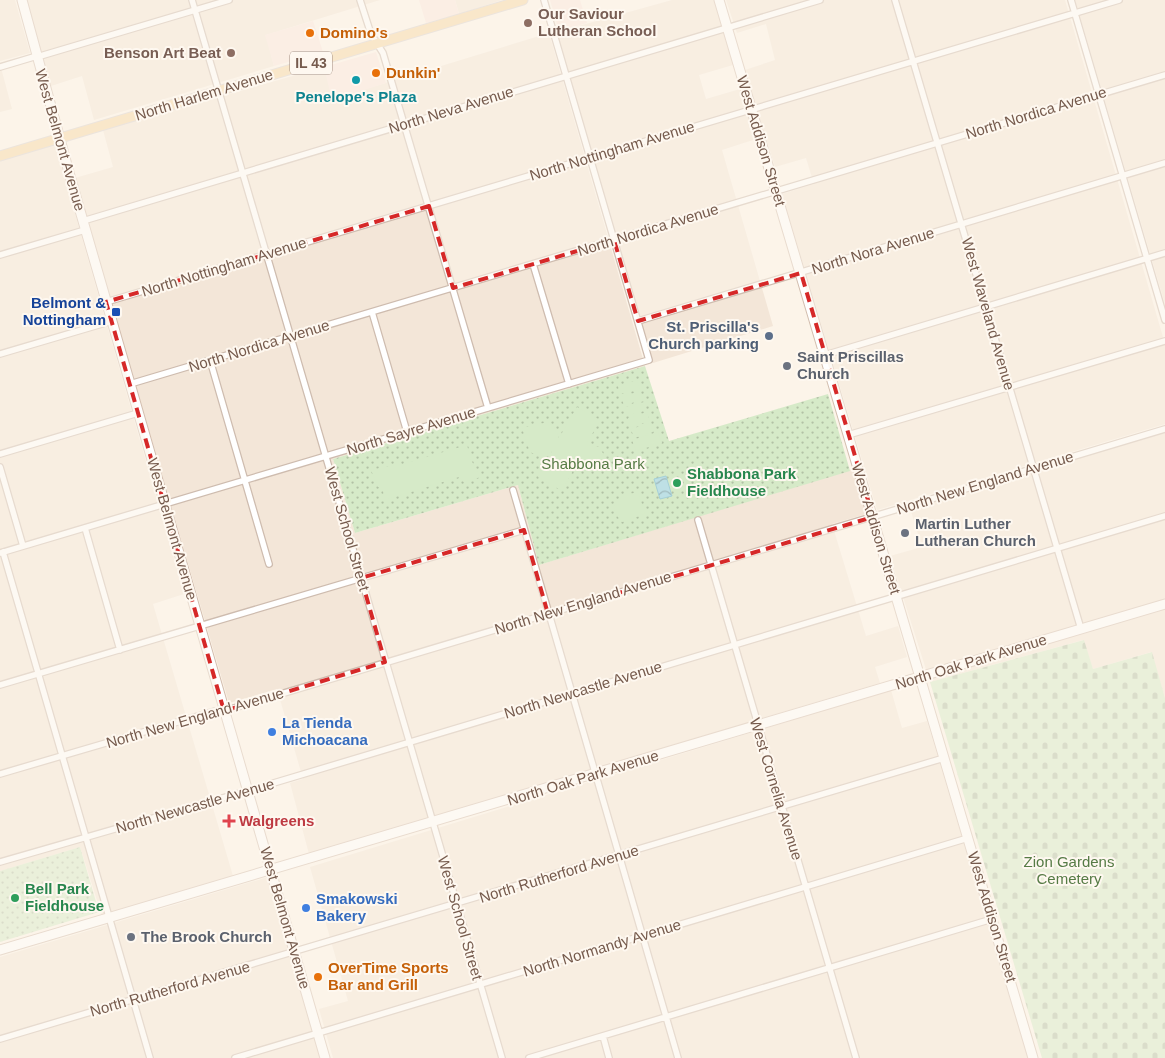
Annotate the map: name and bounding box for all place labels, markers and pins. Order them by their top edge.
place label: Our Saviour Lutheran School [538,5,656,39]
marker: Our Saviour Lutheran School [522,17,534,29]
place label: Domino's [320,24,388,41]
marker: Domino's [304,27,316,39]
place label: Benson Art Beat [104,44,221,61]
marker: Benson Art Beat [225,47,237,59]
place label: Dunkin' [386,64,440,81]
marker: Dunkin' [370,67,382,79]
marker: Penelope's Plaza [350,74,362,86]
place label: Penelope's Plaza [295,88,417,105]
place label: Belmont & Nottingham [23,294,106,328]
marker: Belmont & Nottingham [110,306,122,318]
place label: St. Priscilla's Church parking [648,318,759,352]
marker: St. Priscilla's Church parking [763,330,775,342]
place label: Saint Priscillas Church [797,348,904,382]
marker: Saint Priscillas Church [781,360,793,372]
place label: Shabbona Park Fieldhouse [687,465,797,499]
marker: Shabbona Park Fieldhouse [671,477,683,489]
place label: Martin Luther Lutheran Church [915,515,1036,549]
marker: Martin Luther Lutheran Church [899,527,911,539]
place label: La Tienda Michoacana [282,714,369,748]
marker: La Tienda Michoacana [266,726,278,738]
place label: Walgreens [239,812,314,829]
marker: Walgreens [223,815,235,827]
place label: Bell Park Fieldhouse [25,880,104,914]
place label: Smakowski Bakery [316,890,398,924]
marker: Bell Park Fieldhouse [9,892,21,904]
marker: Smakowski Bakery [300,902,312,914]
place label: The Brook Church [141,928,272,945]
marker: The Brook Church [125,931,137,943]
place label: OverTime Sports Bar and Grill [328,959,449,993]
marker: OverTime Sports Bar and Grill [312,971,324,983]

